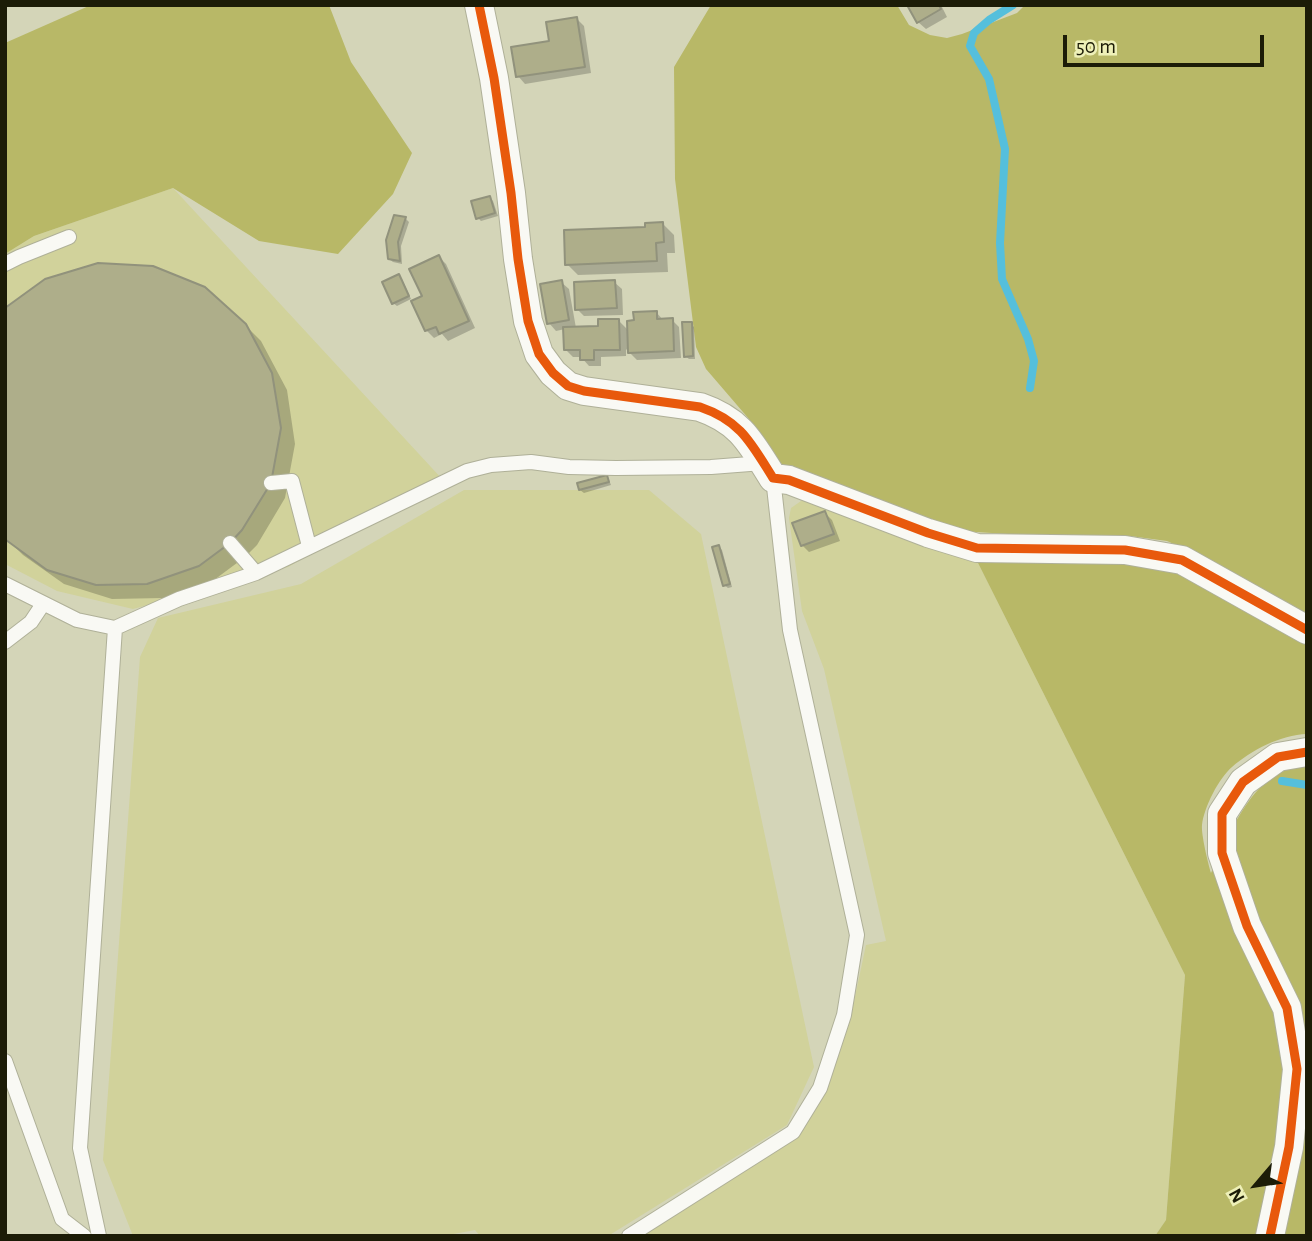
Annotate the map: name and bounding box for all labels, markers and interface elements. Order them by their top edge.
scale bar [1067,21,1268,65]
text: 50 m [1076,36,1116,57]
north arrow [1221,1150,1291,1220]
text: N [1226,1185,1249,1206]

